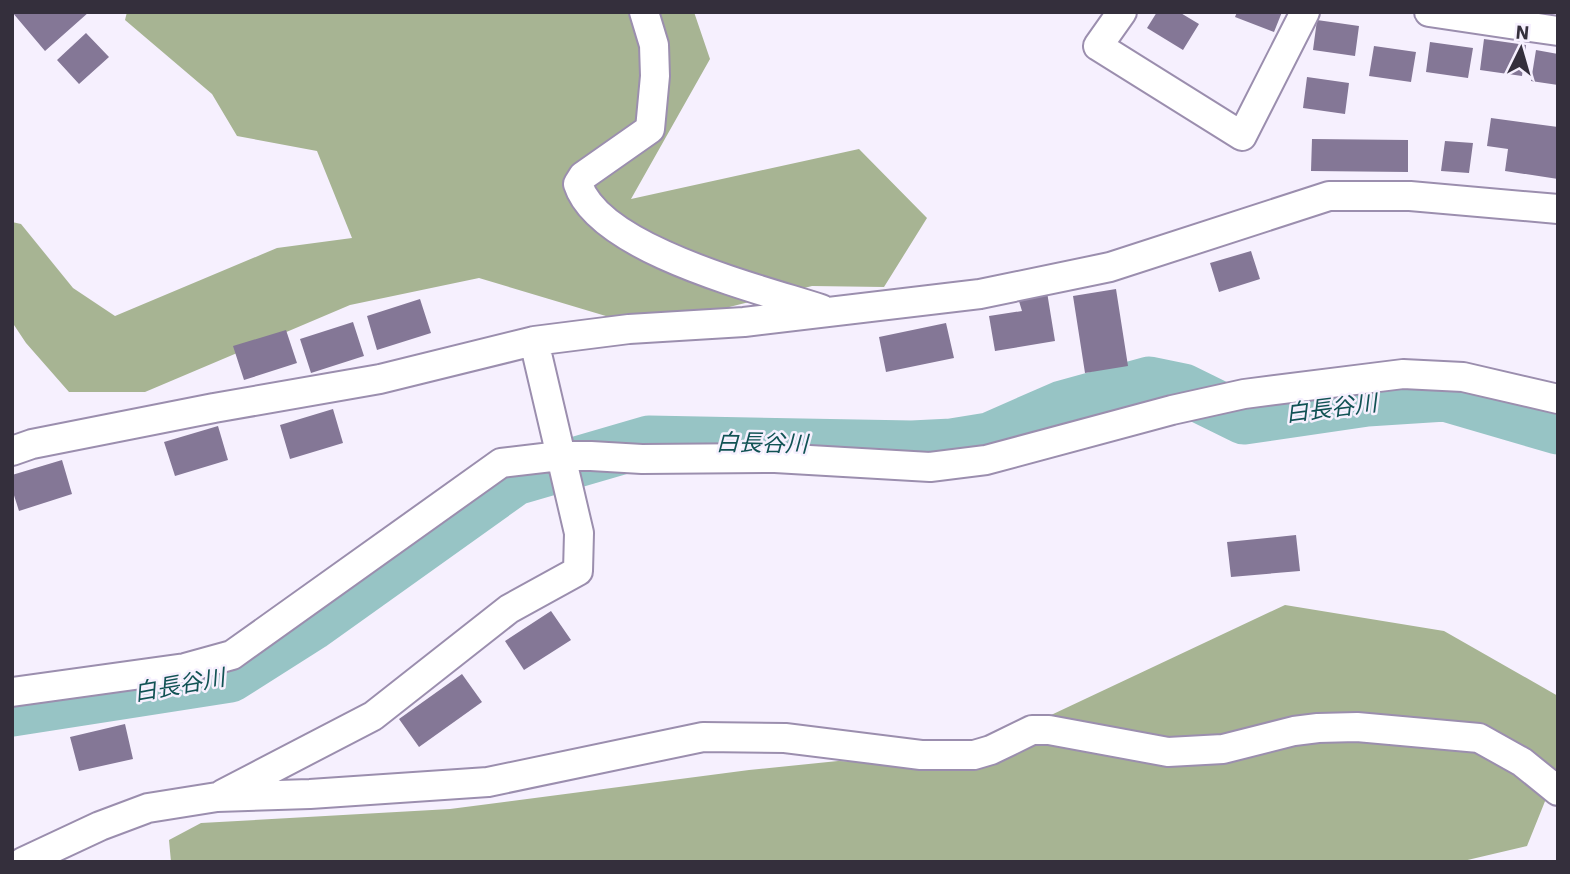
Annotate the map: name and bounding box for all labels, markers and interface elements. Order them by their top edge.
north arrow [1486,14,1556,84]
text: N [1515,20,1530,45]
water label: 白長谷川 [1284,386,1381,427]
water label: 白長谷川 [716,426,811,458]
water label: 白長谷川 [131,661,230,707]

